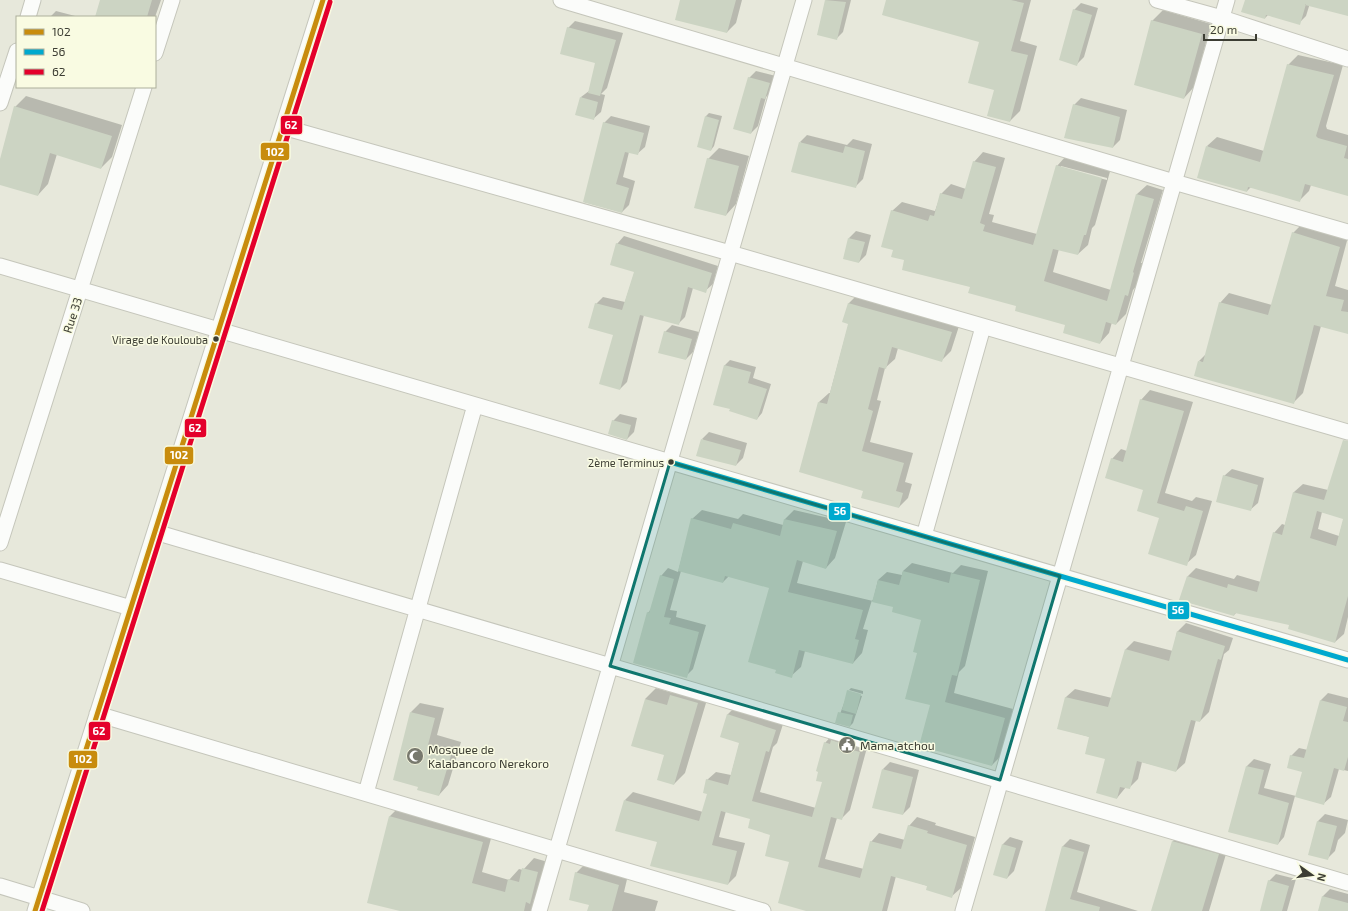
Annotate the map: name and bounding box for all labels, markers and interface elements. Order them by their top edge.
legend [16,16,156,88]
scale bar [1204,16,1256,42]
text: 20 m [1210,22,1237,36]
text: 102 [52,24,71,38]
text: 56 [52,44,65,58]
text: 62 [52,64,66,78]
line badge: 62 [280,115,303,135]
text: 62 [285,118,297,131]
line badge: 102 [260,142,290,161]
text: 102 [266,145,284,158]
street label: Rue 33 [60,295,84,335]
place label: Virage de Koulouba [112,333,208,346]
marker: Virage de Koulouba [211,334,221,344]
line badge: 62 [184,418,207,438]
text: 62 [189,421,201,434]
line badge: 102 [164,446,194,465]
text: 102 [170,448,188,461]
place label: 2ème Terminus [588,456,664,469]
marker: 2ème Terminus [666,457,676,467]
line badge: 56 [828,502,851,521]
text: 56 [834,504,847,517]
line badge: 56 [1167,601,1190,620]
text: 56 [1172,603,1185,616]
line badge: 62 [88,721,111,741]
text: 62 [93,724,105,737]
public building icon: Mama atchou [837,735,857,755]
place label: Mama atchou [860,738,935,752]
place label: Mosquee de Kalabancoro Nerekoro [428,742,549,770]
mosque icon: Mosquee de Kalabancoro Nerekoro [405,746,425,766]
line badge: 102 [68,750,98,769]
text: 102 [74,752,92,765]
north arrow [1292,855,1332,895]
text: N [1315,872,1329,883]

